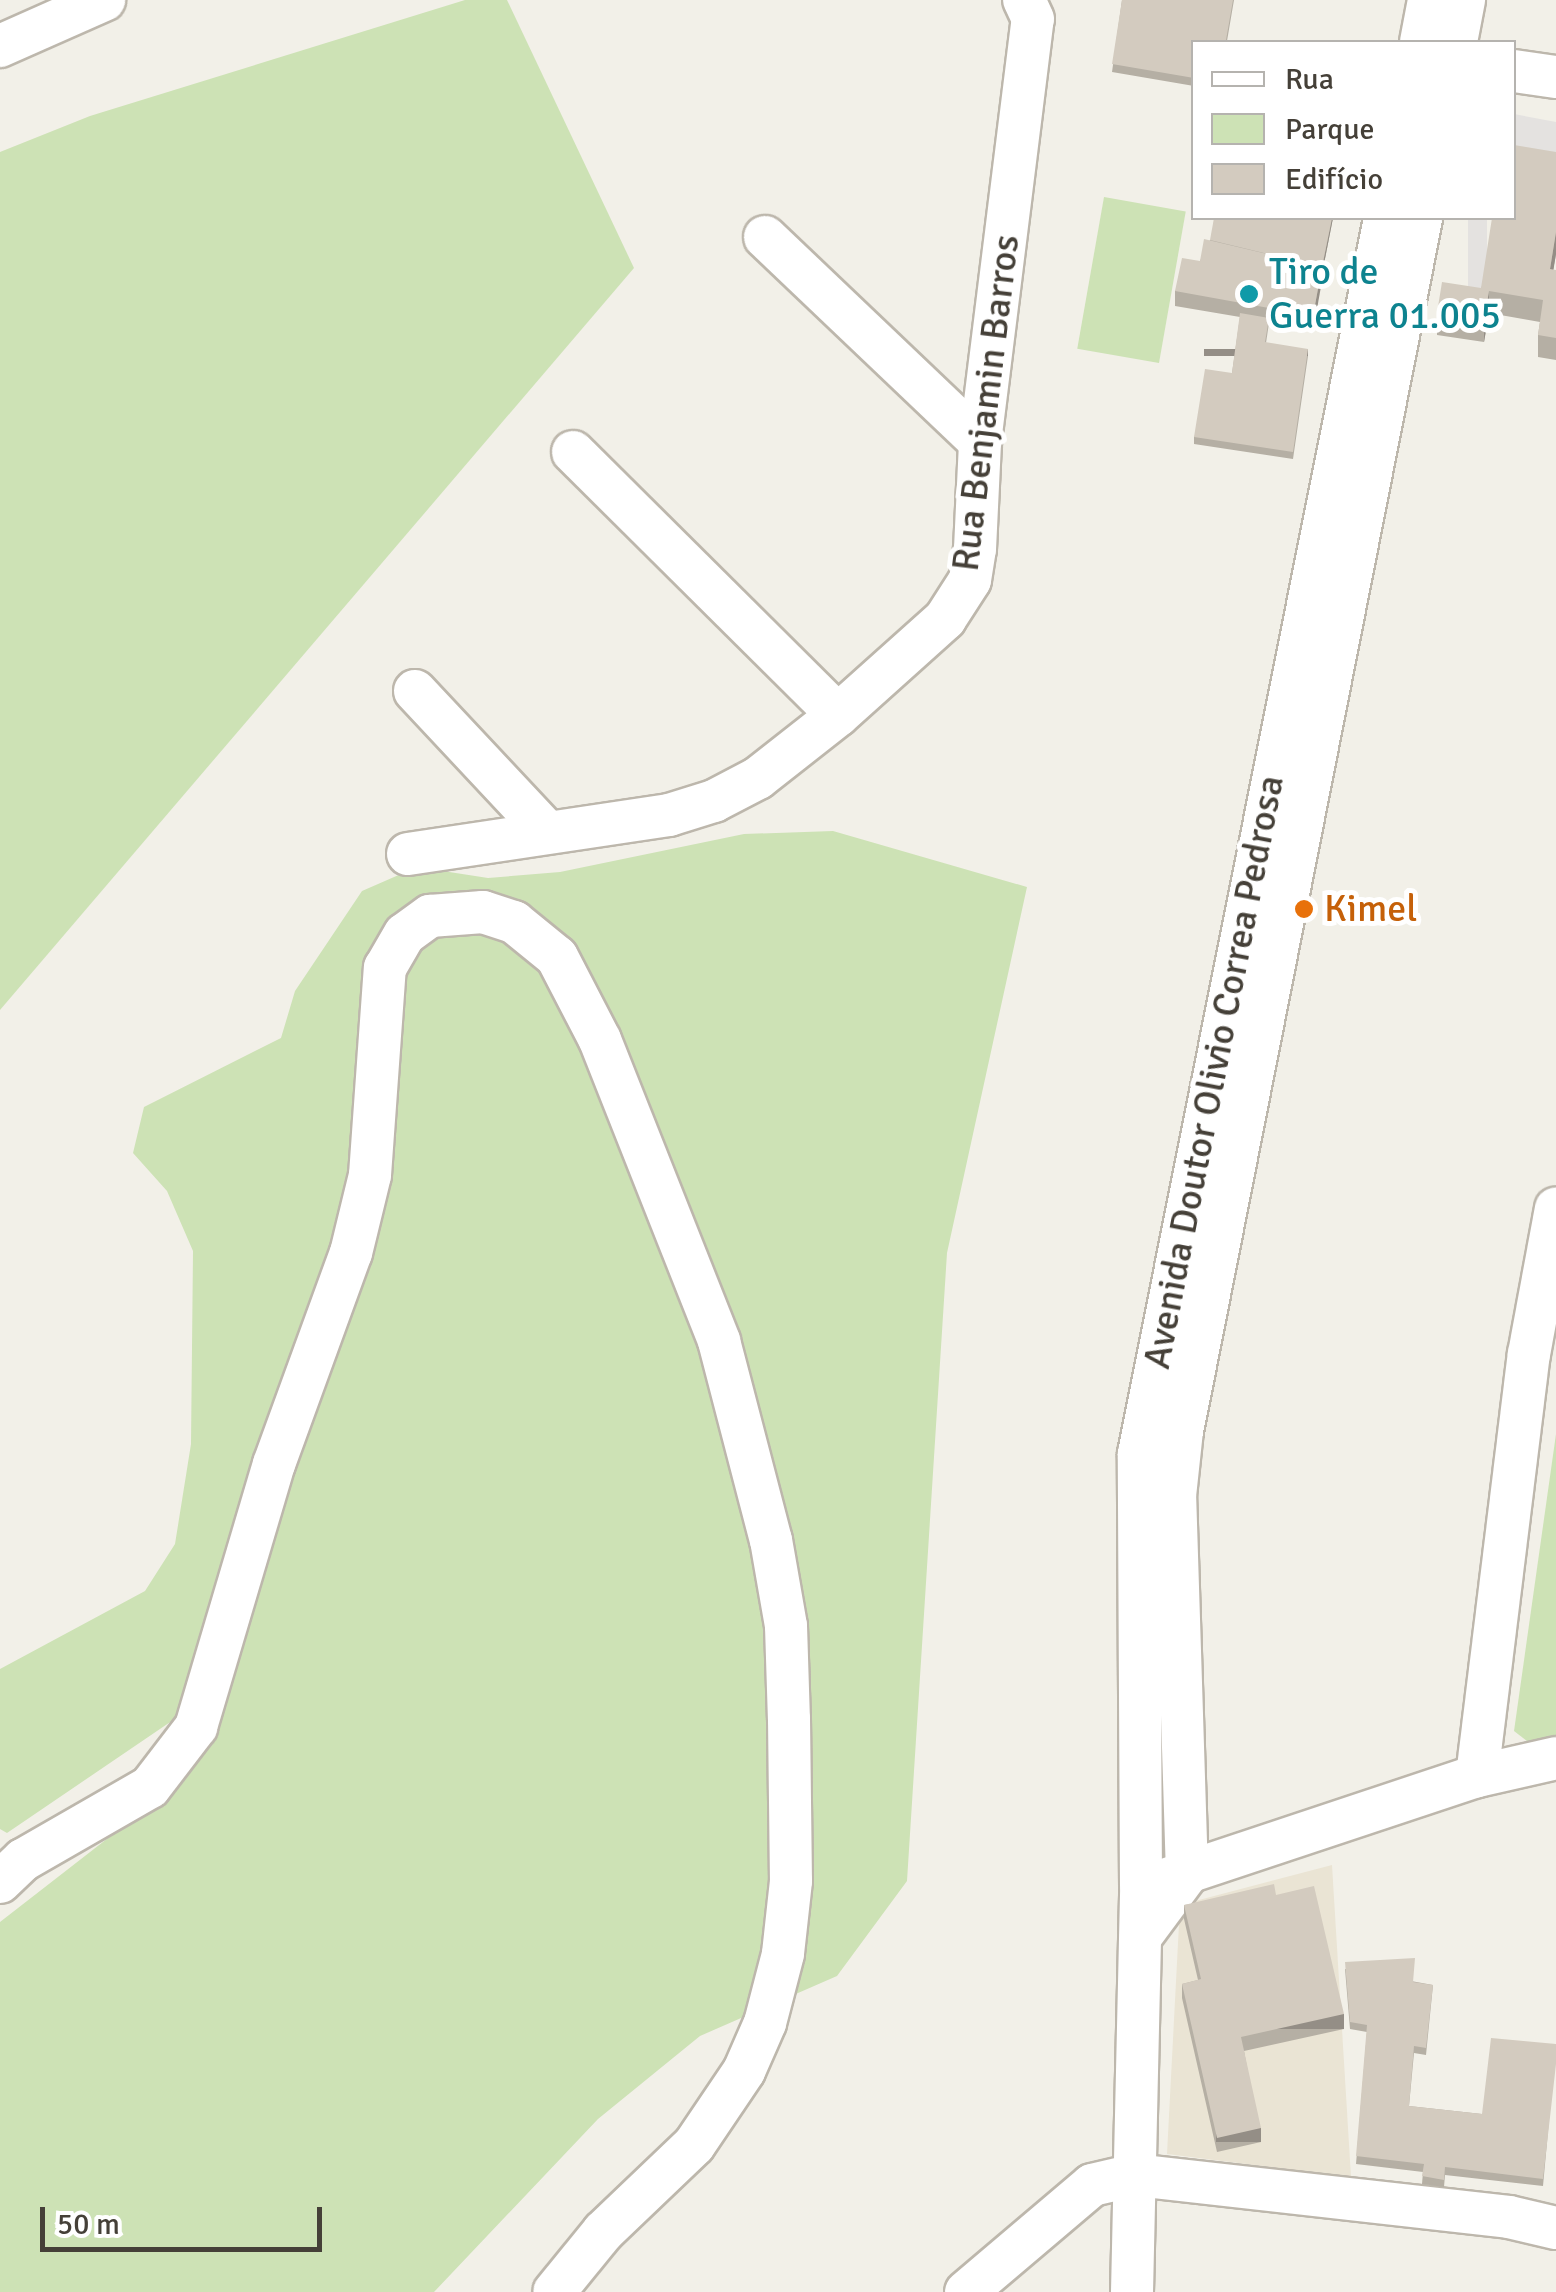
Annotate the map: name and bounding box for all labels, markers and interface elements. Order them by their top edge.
legend [1191,40,1516,220]
text: Rua [1285,61,1334,98]
text: Parque [1285,111,1375,148]
text: Edifício [1285,161,1383,198]
street label: Rua Benjamin Barros [943,232,1029,574]
place label: Tiro de Guerra 01.005 [1269,249,1501,338]
marker: Tiro de Guerra 01.005 [1238,283,1260,305]
street label: Avenida Doutor Olivio Correa Pedrosa [1134,771,1294,1373]
place label: Kimel [1324,886,1417,932]
marker: Kimel [1293,898,1315,920]
scale bar [45,2187,328,2249]
text: 50 m [57,2206,120,2243]

